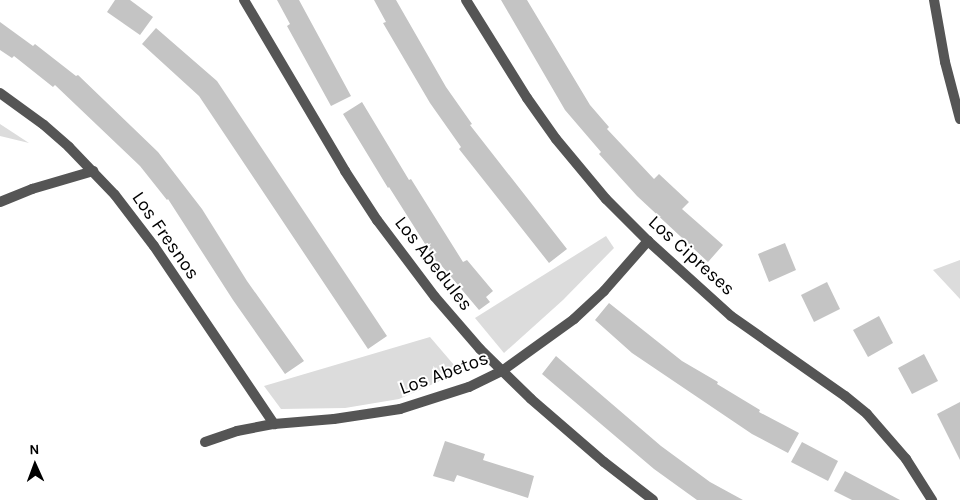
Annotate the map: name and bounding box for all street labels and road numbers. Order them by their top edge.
street label: Los Fresnos [126,188,204,284]
street label: Los Cipreses [643,211,739,301]
street label: Los Abedules [389,212,477,316]
street label: Los Abetos [396,347,492,401]

